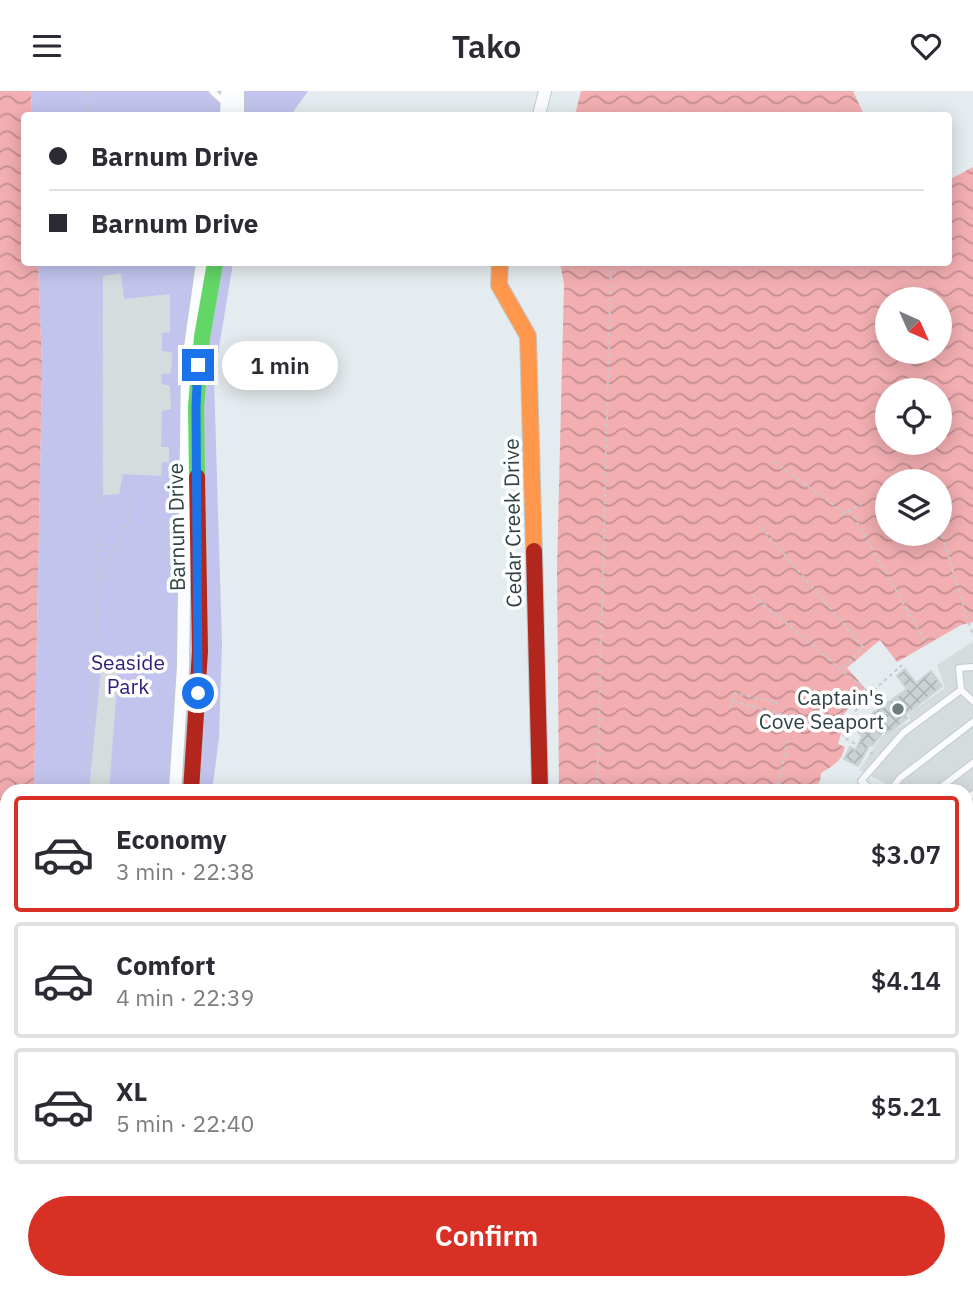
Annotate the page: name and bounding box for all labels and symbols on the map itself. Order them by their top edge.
north arrow [875,287,952,364]
callout: 1 min [222,341,338,389]
route end [182,349,214,381]
street label: Cedar Creek Drive [497,438,527,608]
street label: Barnum Drive [161,462,191,592]
park label: Seaside Park [91,648,165,700]
route start [182,677,214,709]
place label: Captain's Cove Seaport [759,683,884,735]
marker: Captain's Cove Seaport [890,701,906,717]

